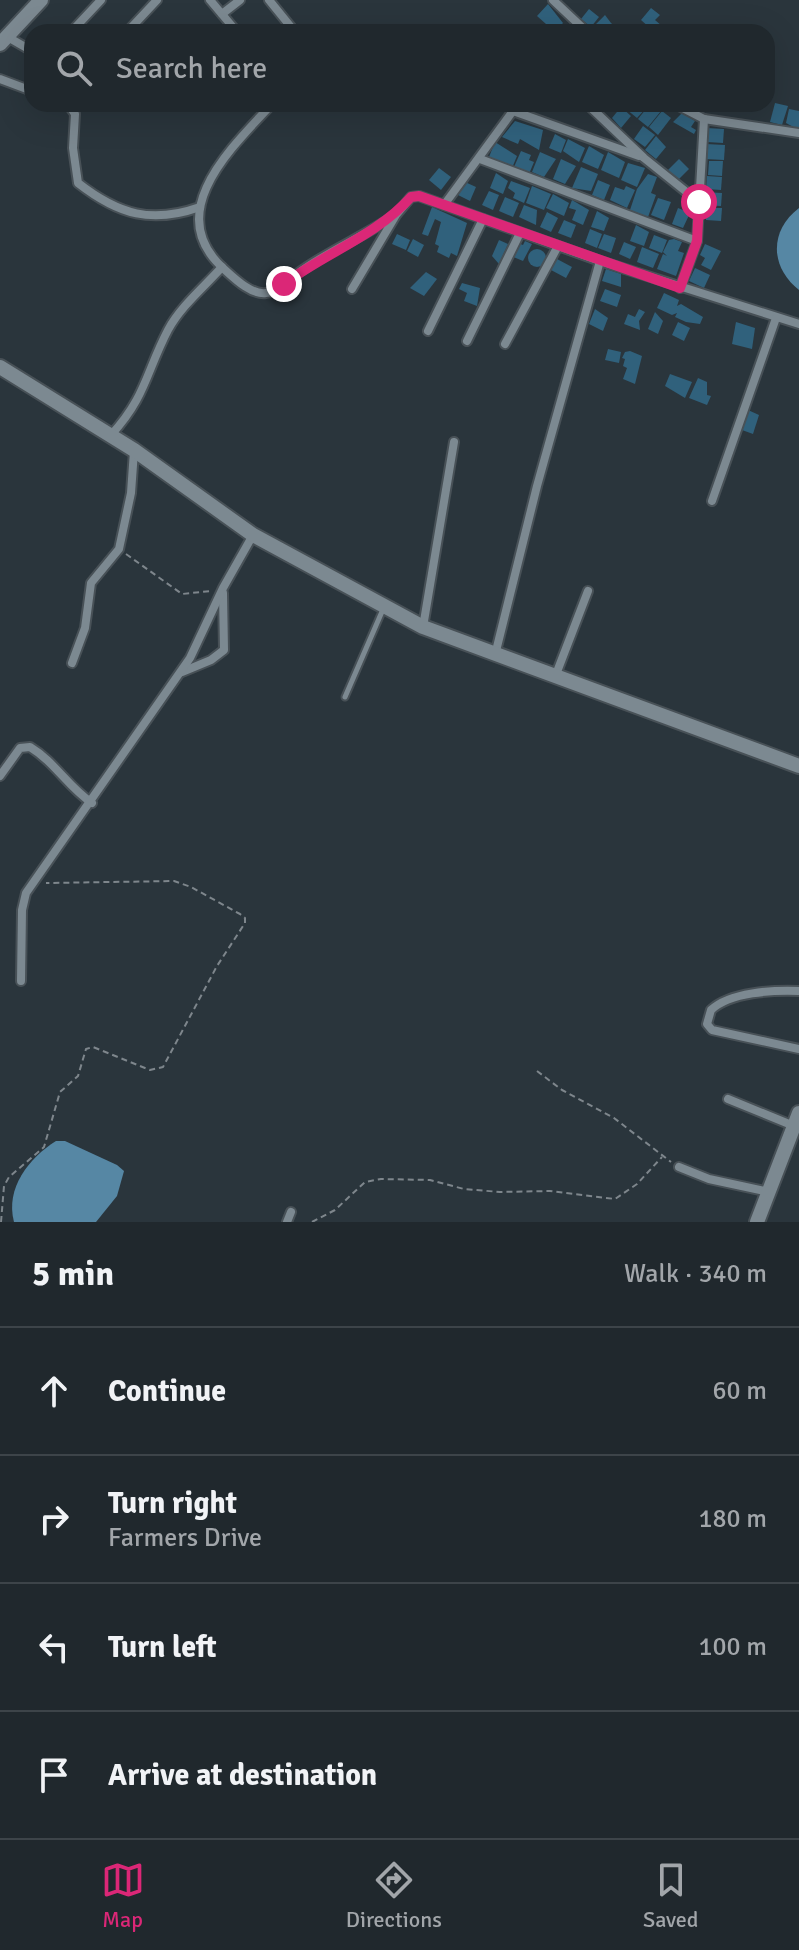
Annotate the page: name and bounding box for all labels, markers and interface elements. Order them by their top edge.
search box [24,24,775,112]
icon: search [52,46,96,90]
text: Search here [116,50,267,87]
route start [681,184,717,220]
route end [266,266,302,302]
text: 5 min [32,1253,114,1295]
text: Walk · 340 m [624,1258,767,1290]
icon: ahead [32,1369,76,1413]
text: Continue [108,1373,226,1410]
text: 60 m [712,1375,767,1407]
text: Turn right [108,1485,237,1522]
icon: right [32,1497,76,1541]
text: 180 m [698,1503,767,1535]
text: Farmers Drive [108,1522,262,1554]
icon: left [32,1625,76,1669]
text: Turn left [108,1629,217,1666]
text: 100 m [698,1631,767,1663]
icon: arrive [32,1753,76,1797]
text: Arrive at destination [108,1757,377,1794]
tab: Map [101,1858,145,1933]
tab: Directions [346,1858,442,1933]
tab: Saved [643,1858,698,1933]

